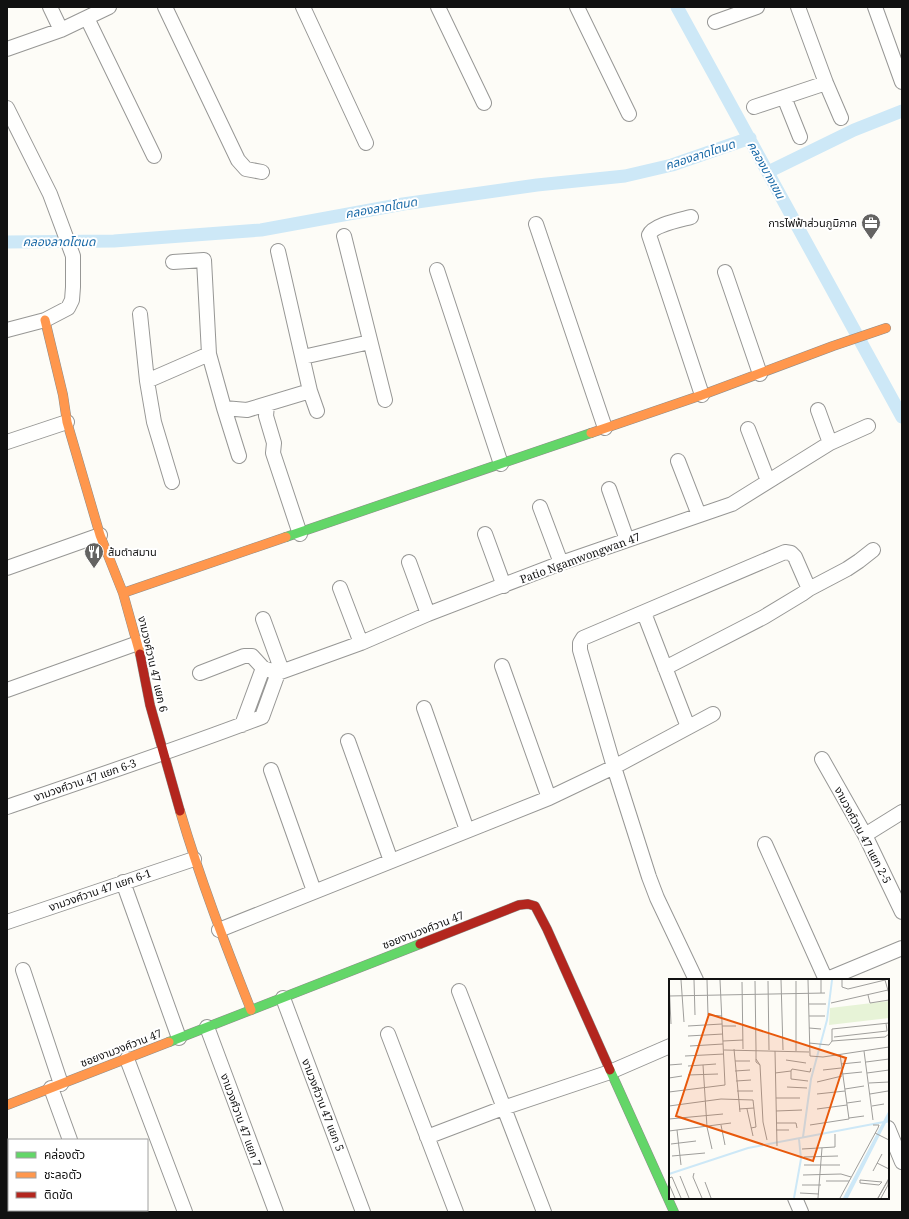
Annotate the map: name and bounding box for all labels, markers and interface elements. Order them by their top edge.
water label: คลองลาดโตนด [663,135,738,174]
water label: คลองบางเขน [744,138,790,202]
water label: คลองลาดโตนด [344,193,419,222]
office icon: การไฟฟ้าส่วนภูมิภาค [860,212,882,240]
place label: การไฟฟ้าส่วนภูมิภาค [768,215,857,230]
water label: คลองลาดโตนด [23,233,96,250]
street label: Patio Ngamwongwan 47 [518,529,642,586]
restaurant icon: ส้มตำสมาน [83,541,105,569]
place label: ส้มตำสมาน [108,544,157,559]
street label: งามวงศ์วาน 47 แยก 6 [135,614,172,713]
street label: งามวงศ์วาน 47 แยก 6-3 [32,755,138,804]
street label: งามวงศ์วาน 47 แยก 2-5 [832,784,895,886]
street label: งามวงศ์วาน 47 แยก 6-1 [47,865,153,914]
street label: ซอยงามวงศ์วาน 47 [380,907,466,952]
inset map [669,979,889,1199]
street label: ซอยงามวงศ์วาน 47 [78,1025,164,1070]
street label: งามวงศ์วาน 47 แยก 5 [299,1056,348,1153]
street label: งามวงศ์วาน 47 แยก 7 [218,1071,265,1168]
legend [8,1139,148,1211]
text: คล่องตัว [44,1146,85,1163]
text: ชะลอตัว [44,1166,82,1183]
text: ติดขัด [44,1186,73,1203]

